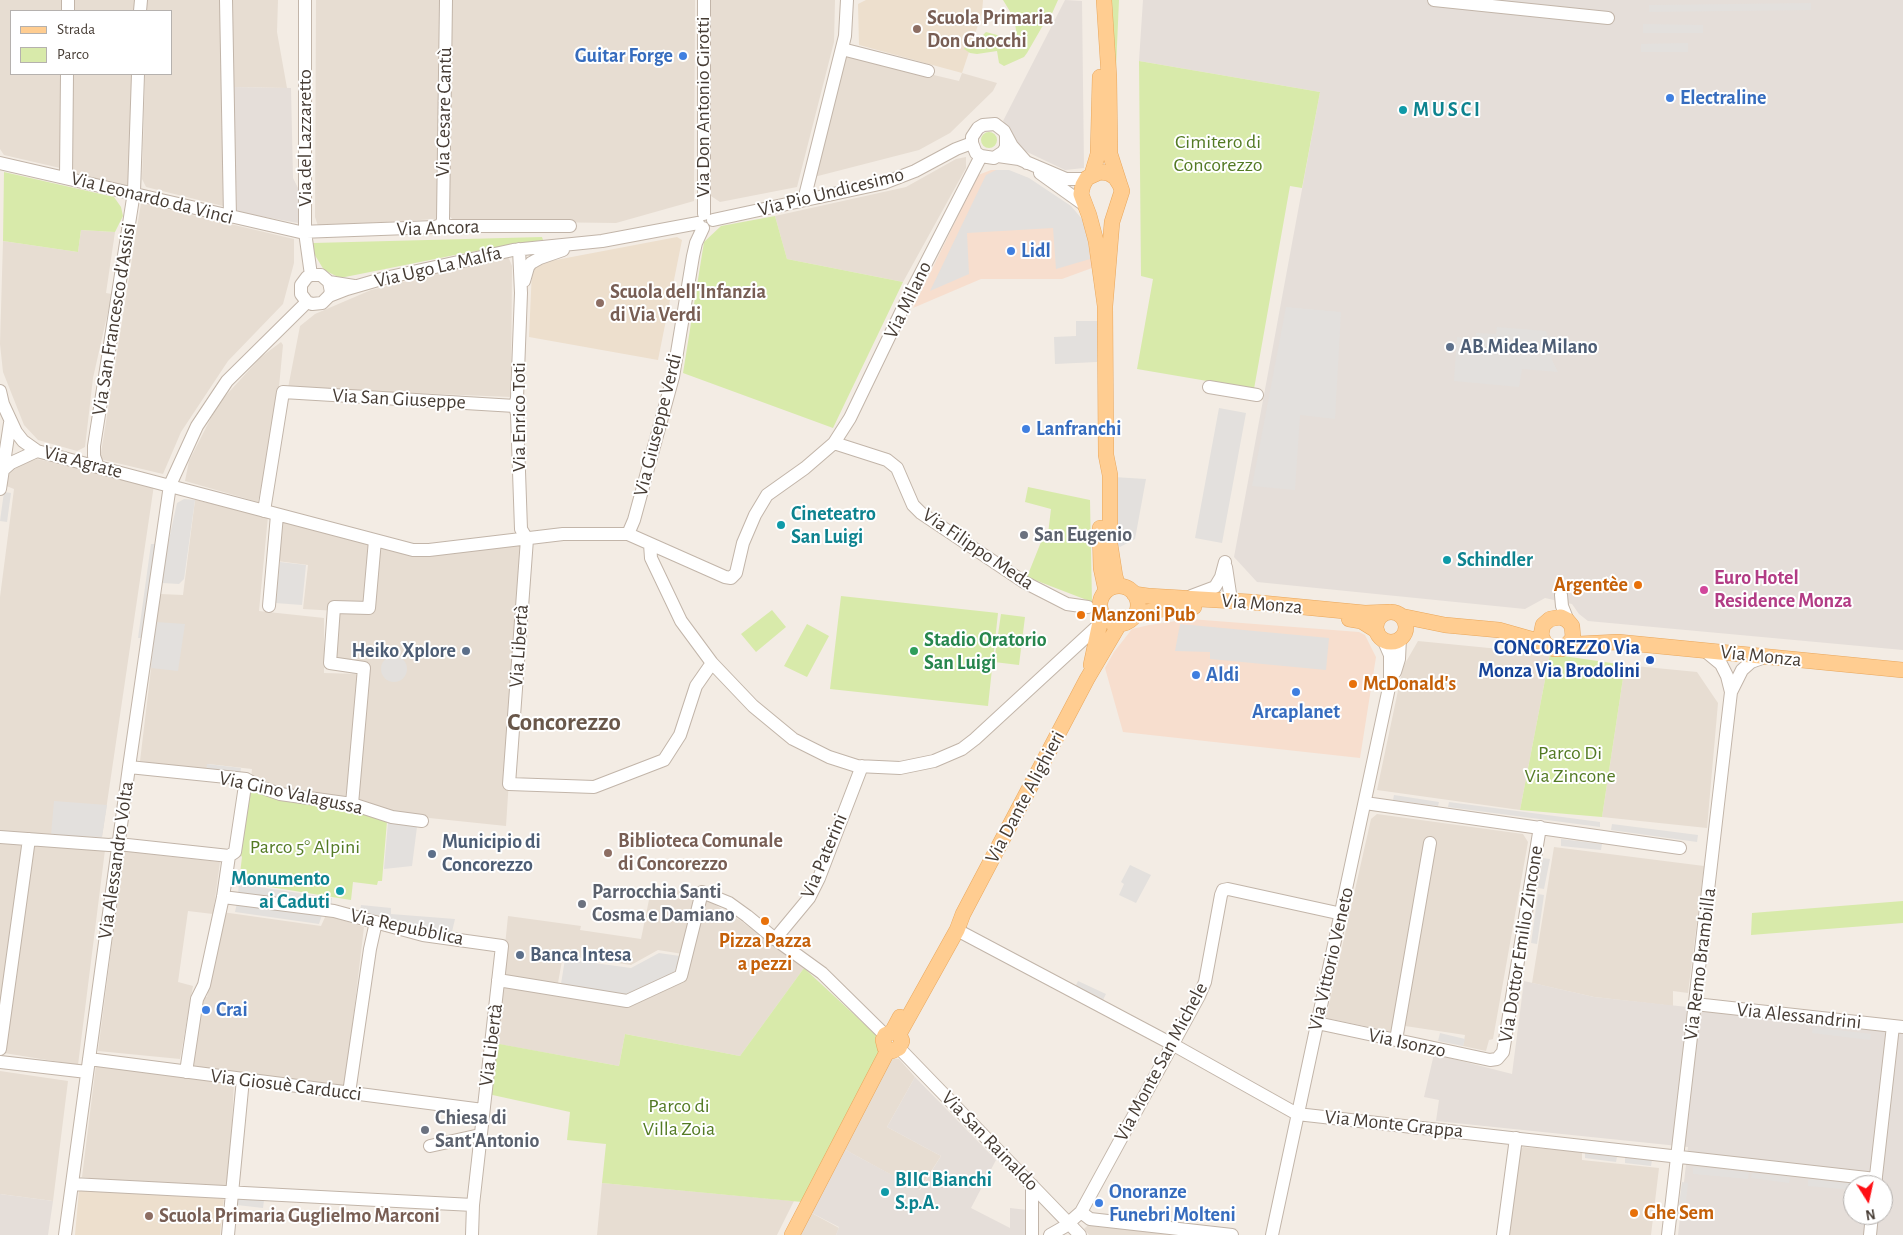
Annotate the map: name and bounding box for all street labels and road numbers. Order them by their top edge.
street label: Via Don Antonio Girotti [691,16,715,198]
street label: Via Cesare Cantù [431,47,457,177]
street label: Via del Lazzaretto [293,69,317,207]
street label: Via Pio Undicesimo [755,162,907,222]
street label: Via Leonardo da Vinci [68,166,236,230]
street label: Via Ancora [396,215,480,241]
street label: Via San Francesco d'Assisi [87,221,141,417]
street label: Via Ugo La Malfa [372,241,504,293]
street label: Via Milano [879,257,937,343]
street label: Via Giuseppe Verdi [629,351,687,499]
street label: Via Enrico Toti [507,362,531,472]
street label: Via San Giuseppe [332,384,466,414]
street label: Via Agrate [41,440,125,484]
street label: Via Filippo Meda [918,503,1038,595]
street label: Via Monza [1220,588,1304,620]
street label: Via Libertà [504,604,534,688]
street label: Via Monza [1719,640,1803,672]
street label: Via Dante Alighieri [980,727,1070,867]
street label: Via Gino Valagussa [217,766,365,820]
street label: Via Alessandro Volta [93,779,139,941]
street label: Via Paterini [795,810,853,902]
street label: Via Dottor Emilio Zincone [1494,844,1548,1044]
street label: Via Vittorio Veneto [1303,885,1359,1033]
street label: Via Remo Brambilla [1679,886,1721,1042]
street label: Via Repubblica [348,903,466,951]
street label: Via Monte San Michele [1109,978,1213,1146]
street label: Via Alessandrini [1735,998,1863,1034]
street label: Via Libertà [474,1002,508,1088]
street label: Via Isonzo [1366,1023,1448,1063]
street label: Via Giosuè Carducci [209,1064,363,1106]
street label: Via San Rainaldo [936,1086,1044,1196]
street label: Via Monte Grappa [1323,1105,1465,1143]

